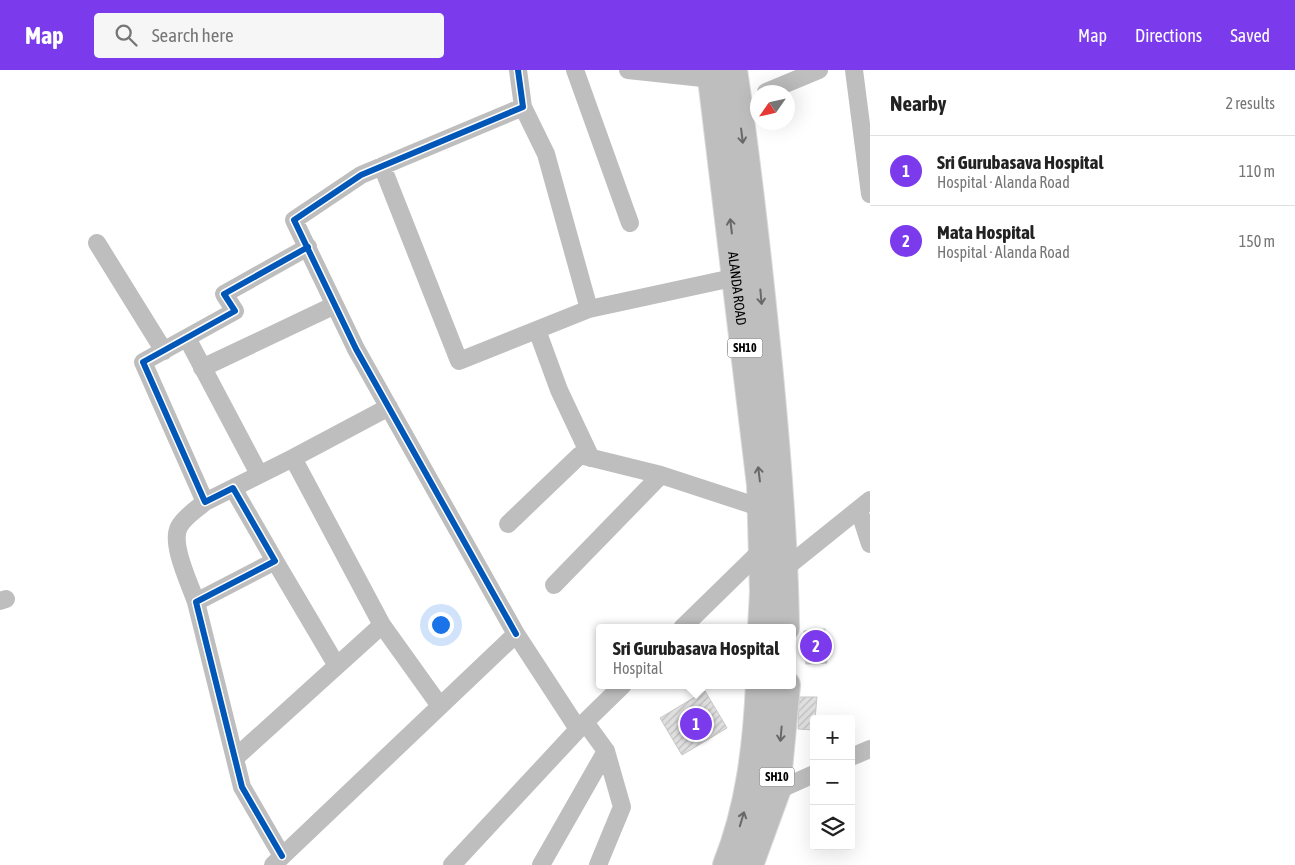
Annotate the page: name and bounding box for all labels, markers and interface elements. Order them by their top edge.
search box [94,13,444,58]
icon: search [112,21,140,49]
text: Map [25,22,64,49]
text: Search here [152,24,234,46]
text: Map [1078,25,1107,46]
text: Directions [1135,25,1202,46]
text: Saved [1230,25,1270,46]
north arrow [750,85,795,130]
text: Nearby [890,91,946,115]
text: 2 results [1225,94,1275,112]
one-way arrow [737,127,747,143]
text: Sri Gurubasava Hospital [937,151,1103,173]
text: 1 [902,162,910,180]
text: 110 m [1239,162,1275,180]
text: Hospital · Alanda Road [937,173,1070,191]
one-way arrow [726,218,736,234]
text: Mata Hospital [937,221,1035,243]
text: 2 [902,232,910,250]
text: 150 m [1239,232,1275,250]
text: Hospital · Alanda Road [937,243,1070,261]
street label: ALANDA ROAD [725,251,750,326]
one-way arrow [756,289,766,305]
road number: SH10 [728,338,762,358]
one-way arrow [754,467,764,483]
your location [428,612,454,638]
popup [596,624,796,689]
pin: 2 [800,627,832,665]
text: Sri Gurubasava Hospital [613,637,779,659]
text: Hospital [613,659,663,677]
pin: 1 [680,705,712,743]
map controls [810,715,855,850]
button: + [810,715,855,760]
one-way arrow [777,726,786,742]
button: − [810,760,855,805]
road number: SH10 [760,768,794,786]
button: layers [810,805,855,850]
one-way arrow [738,811,748,827]

